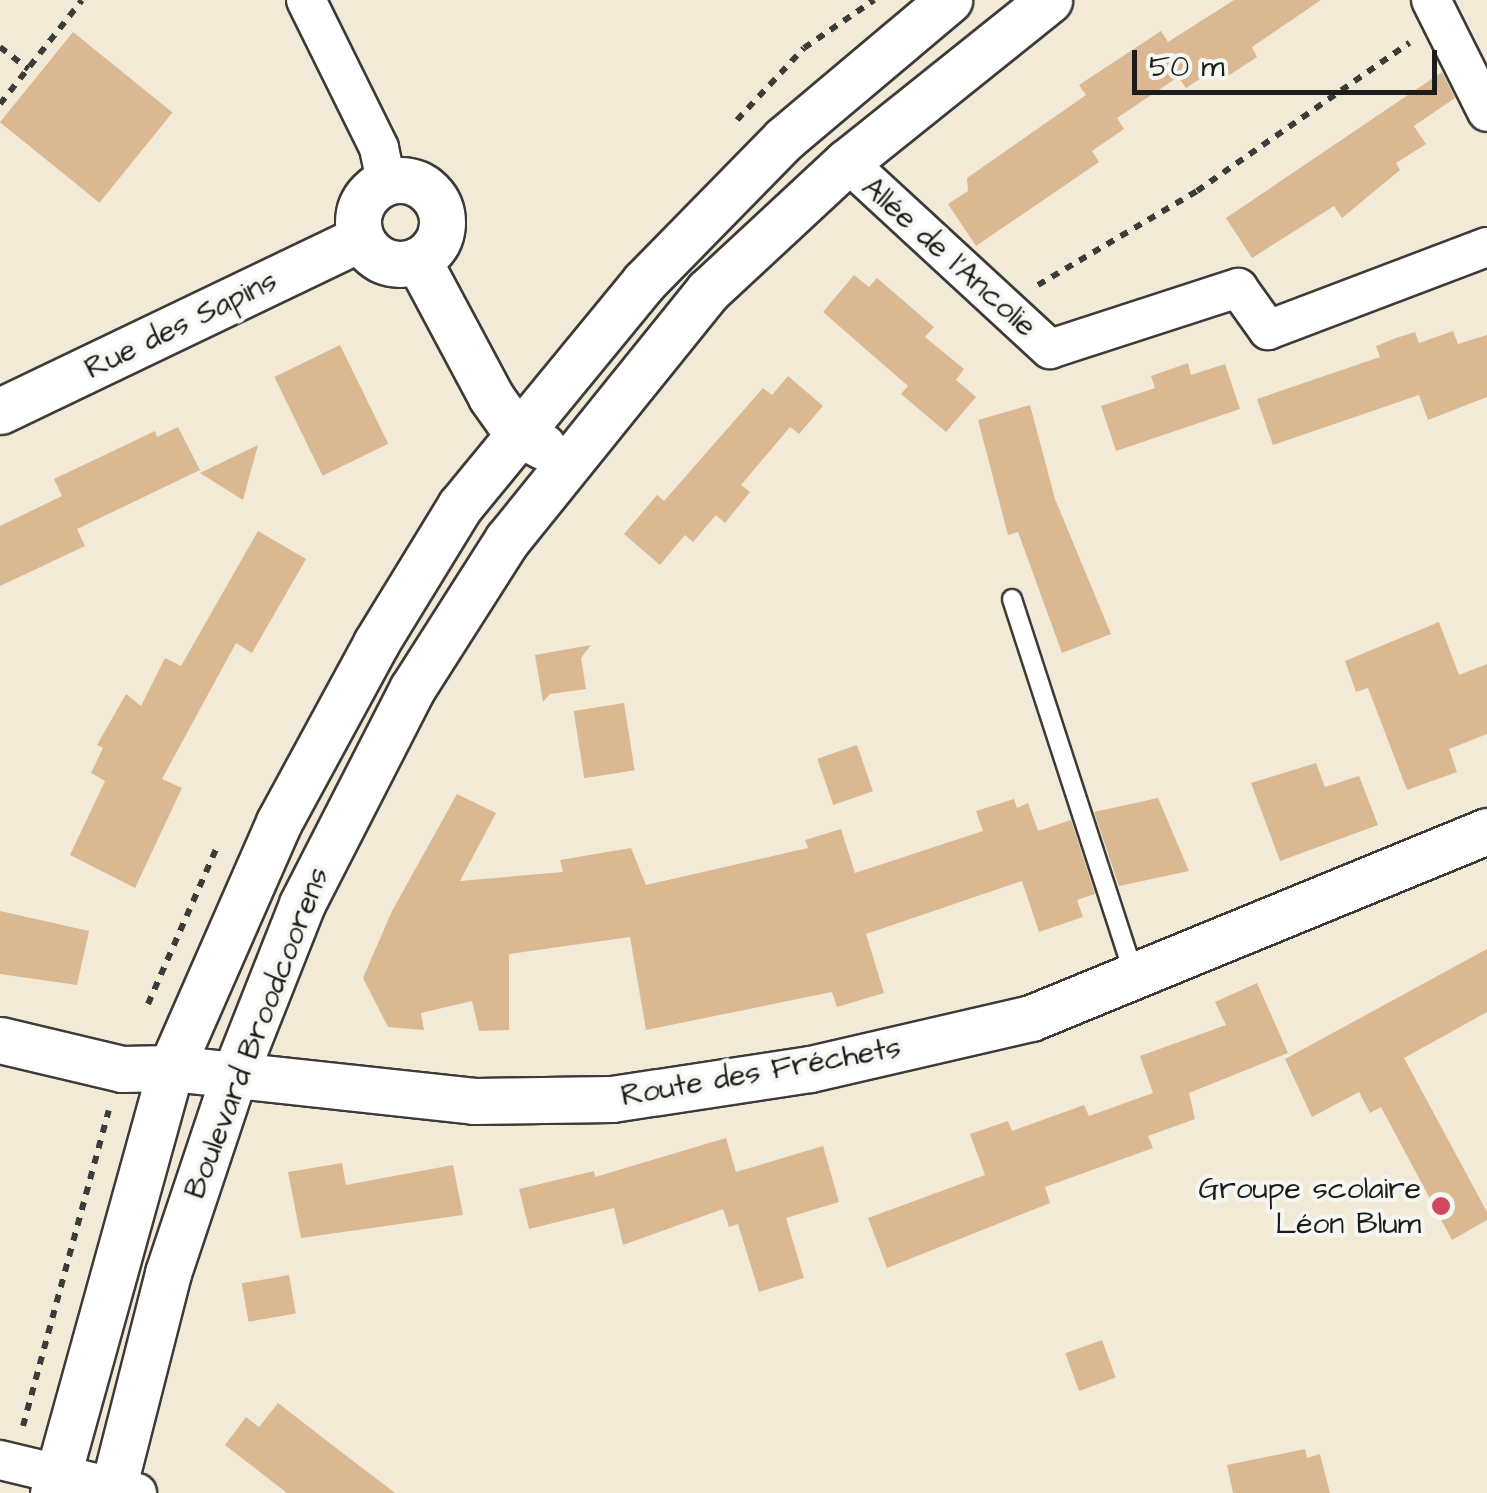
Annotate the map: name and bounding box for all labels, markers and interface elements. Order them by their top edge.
scale bar [1137,30,1442,92]
text: 50 m [1149,46,1225,88]
street label: Allée de l'Ancolie [855,169,1043,345]
street label: Rue des Sapins [79,263,283,387]
street label: Boulevard Broodcoorens [177,862,337,1204]
street label: Route des Fréchets [618,1030,904,1114]
place label: Groupe scolaire Léon Blum [1198,1171,1421,1242]
marker: Groupe scolaire Léon Blum [1430,1195,1452,1217]

